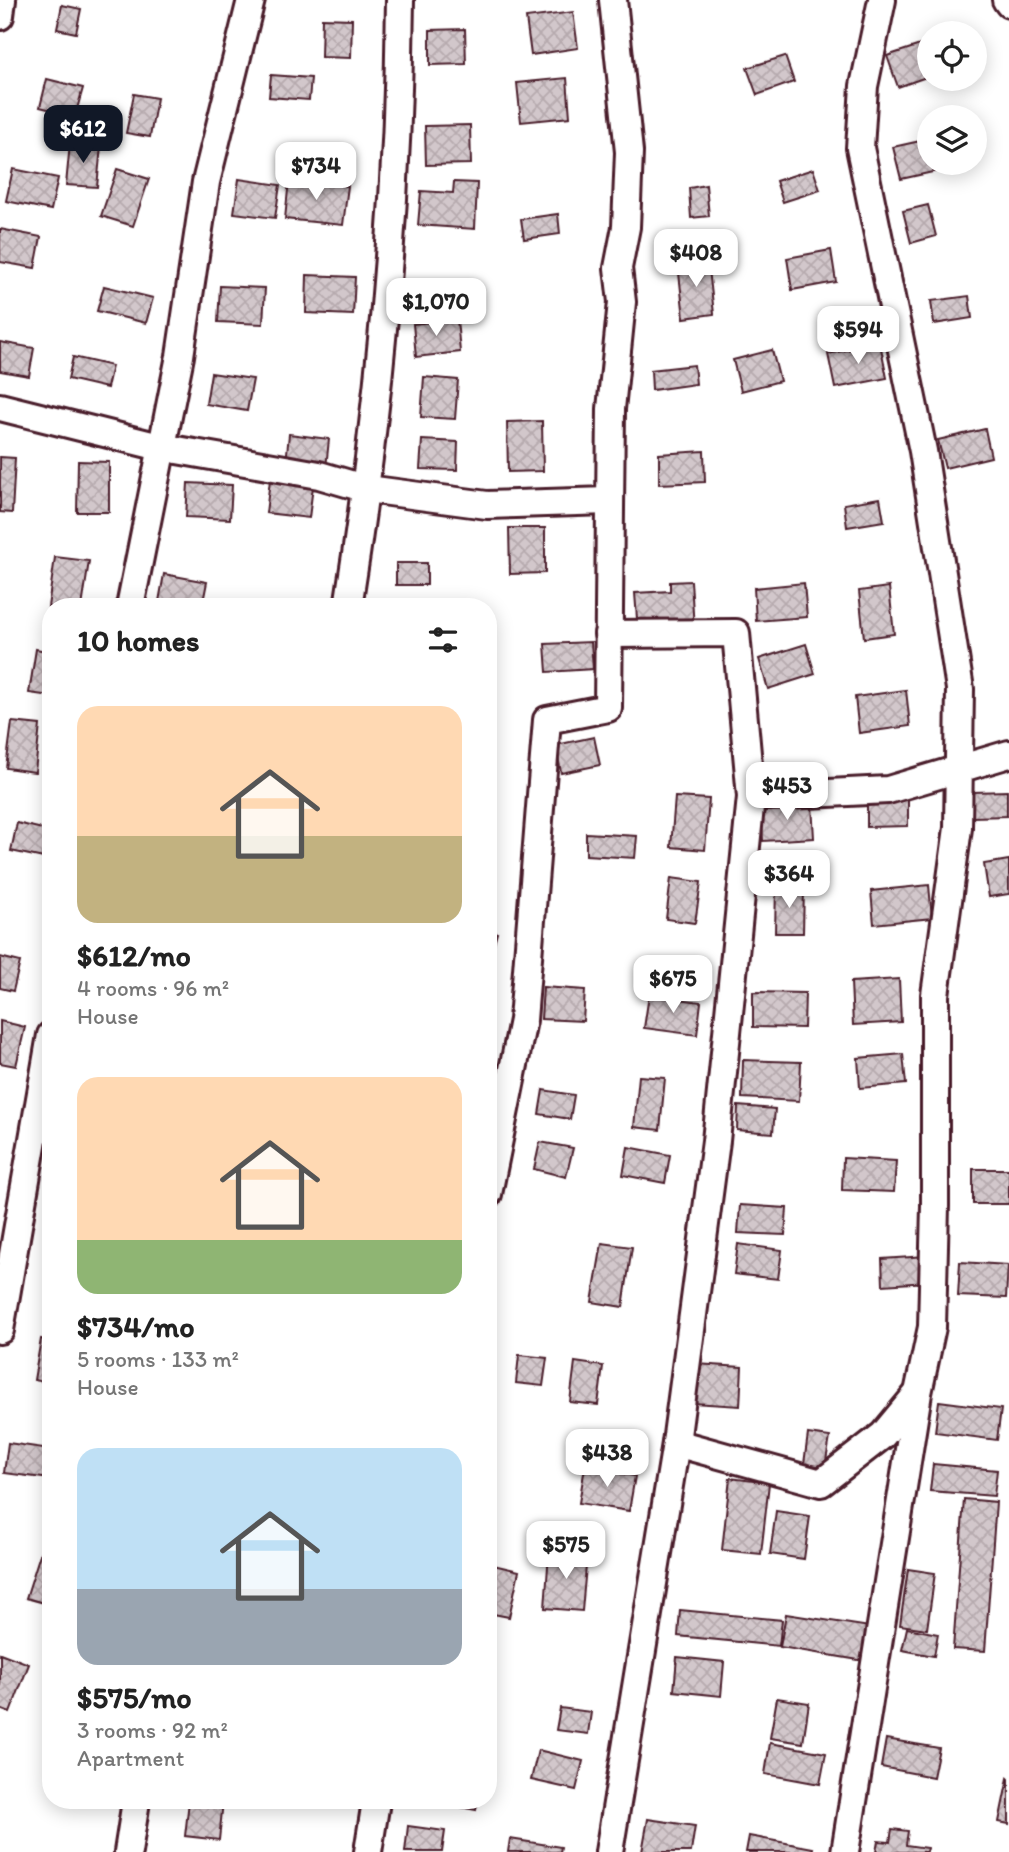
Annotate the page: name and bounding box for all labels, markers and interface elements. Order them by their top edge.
map controls [917,21,987,175]
button: locate [917,21,987,91]
button: layers [917,105,987,175]
pin: $612 [42,106,124,165]
text: $612 [60,114,106,142]
pin: $734 [275,142,357,202]
text: $734 [291,151,341,179]
pin: $408 [655,230,737,289]
text: $408 [670,238,722,266]
pin: $1,070 [379,278,493,338]
text: $1,070 [402,287,470,315]
pin: $594 [817,306,899,366]
text: $594 [833,315,883,343]
icon: filters [424,621,462,659]
text: 10 homes [77,622,200,659]
icon: home [207,751,333,877]
pin: $453 [746,762,828,822]
text: $453 [762,771,812,799]
pin: $364 [748,850,830,910]
text: $364 [764,859,814,887]
text: $612/mo [77,937,191,974]
pin: $675 [632,956,714,1015]
text: $675 [649,964,697,992]
text: 4 rooms · 96 m² [77,974,229,1002]
text: House [77,1002,139,1030]
icon: home [207,1122,333,1248]
text: $734/mo [77,1308,195,1345]
text: 5 rooms · 133 m² [77,1345,239,1373]
text: House [77,1373,139,1401]
pin: $438 [566,1430,648,1489]
text: $438 [582,1438,632,1466]
icon: home [207,1493,333,1619]
pin: $575 [525,1522,607,1581]
text: $575 [542,1530,590,1558]
text: $575/mo [77,1679,192,1716]
text: 3 rooms · 92 m² [77,1716,228,1744]
text: Apartment [77,1744,184,1772]

